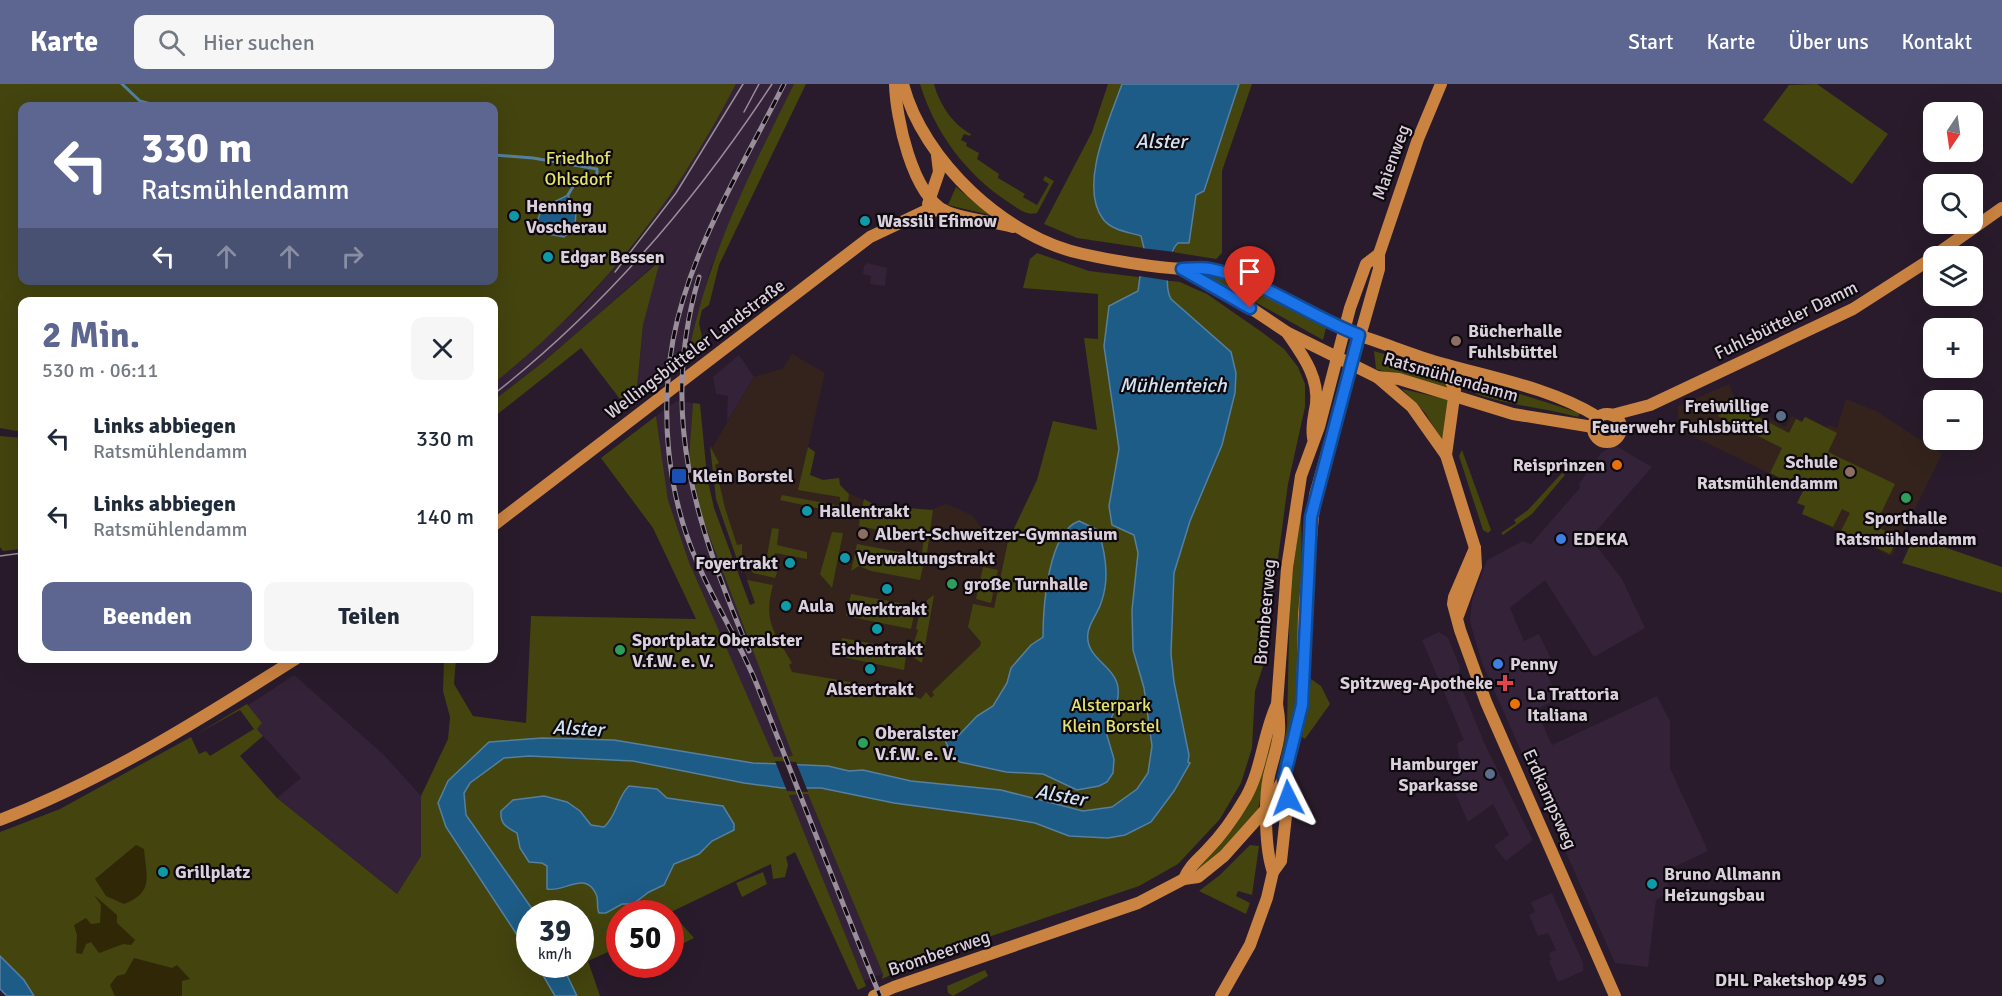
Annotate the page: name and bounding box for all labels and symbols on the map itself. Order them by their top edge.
north arrow [1923,102,1983,162]
street label: Maienweg [1367,121,1415,203]
water label: Alster [1136,129,1189,154]
park label: Friedhof Ohlsdorf [545,147,612,190]
place label: Henning Voscherau [526,195,607,238]
marker: Henning Voscherau [507,209,521,223]
place label: Wassili Efimow [877,210,997,232]
marker: Wassili Efimow [858,214,872,228]
place label: Edgar Bessen [560,246,665,268]
pin [1224,246,1275,308]
marker: Edgar Bessen [541,250,555,264]
street label: Wellingsbütteler Landstraße [601,274,789,424]
street label: Fuhlsbütteler Damm [1711,276,1861,364]
place label: Bücherhalle Fuhlsbüttel [1468,320,1562,363]
marker: Bücherhalle Fuhlsbüttel [1449,334,1463,348]
street label: Ratsmühlendamm [1381,347,1521,407]
water label: Mühlenteich [1119,373,1228,398]
place label: Freiwillige Feuerwehr Fuhlsbüttel [1592,395,1769,438]
marker: Freiwillige Feuerwehr Fuhlsbüttel [1774,409,1788,423]
place label: Schule Ratsmühlendamm [1697,451,1838,494]
place label: Reisprinzen [1513,454,1605,476]
marker: Reisprinzen [1610,458,1624,472]
place label: Klein Borstel [692,465,794,487]
marker: Schule Ratsmühlendamm [1843,465,1857,479]
marker: Klein Borstel [670,467,688,485]
marker: Sporthalle Ratsmühlendamm [1899,491,1913,505]
place label: Hallentrakt [819,500,910,522]
marker: Hallentrakt [800,504,814,518]
place label: Sporthalle Ratsmühlendamm [1835,507,1977,550]
place label: Albert-Schweitzer-Gymnasium [875,523,1118,545]
marker: Albert-Schweitzer-Gymnasium [856,527,870,541]
place label: EDEKA [1573,528,1629,550]
marker: EDEKA [1554,532,1568,546]
place label: Verwaltungstrakt [857,547,995,569]
marker: Verwaltungstrakt [838,551,852,565]
place label: Foyertrakt [695,552,778,574]
marker: Foyertrakt [783,556,797,570]
street label: Brombeerweg [1249,558,1281,666]
place label: große Turnhalle [964,573,1088,595]
marker: große Turnhalle [945,577,959,591]
marker: Werktrakt [880,582,894,596]
place label: Aula [798,595,834,617]
place label: Werktrakt [847,598,927,620]
marker: Aula [779,599,793,613]
marker: Eichentrakt [870,622,884,636]
place label: Sportplatz Oberalster V.f.W. e. V. [632,629,803,672]
place label: Eichentrakt [831,638,923,660]
marker: Sportplatz Oberalster V.f.W. e. V. [613,643,627,657]
place label: Penny [1510,653,1558,675]
marker: Penny [1491,657,1505,671]
marker: Alstertrakt [863,662,877,676]
place label: Spitzweg-Apotheke [1340,672,1493,694]
marker: Spitzweg-Apotheke [1498,676,1512,690]
place label: Alstertrakt [826,678,914,700]
place label: La Trattoria Italiana [1527,683,1619,726]
park label: Alsterpark Klein Borstel [1062,694,1160,737]
marker: La Trattoria Italiana [1508,697,1522,711]
water label: Alster [552,715,607,742]
place label: Oberalster V.f.W. e. V. [875,722,959,765]
marker: Oberalster V.f.W. e. V. [856,736,870,750]
street label: Erdkampsweg [1518,745,1582,853]
place label: Hamburger Sparkasse [1390,753,1479,796]
position arrow [1256,766,1320,830]
marker: Hamburger Sparkasse [1483,767,1497,781]
water label: Alster [1034,779,1091,813]
place label: Grillplatz [175,861,250,883]
place label: Bruno Allmann Heizungsbau [1664,863,1781,906]
marker: Grillplatz [156,865,170,879]
marker: Bruno Allmann Heizungsbau [1645,877,1659,891]
speed limit sign: 50 [606,900,684,978]
street label: Brombeerweg [885,925,993,981]
place label: DHL Paketshop 495 [1715,969,1867,991]
marker: DHL Paketshop 495 [1872,973,1886,987]

